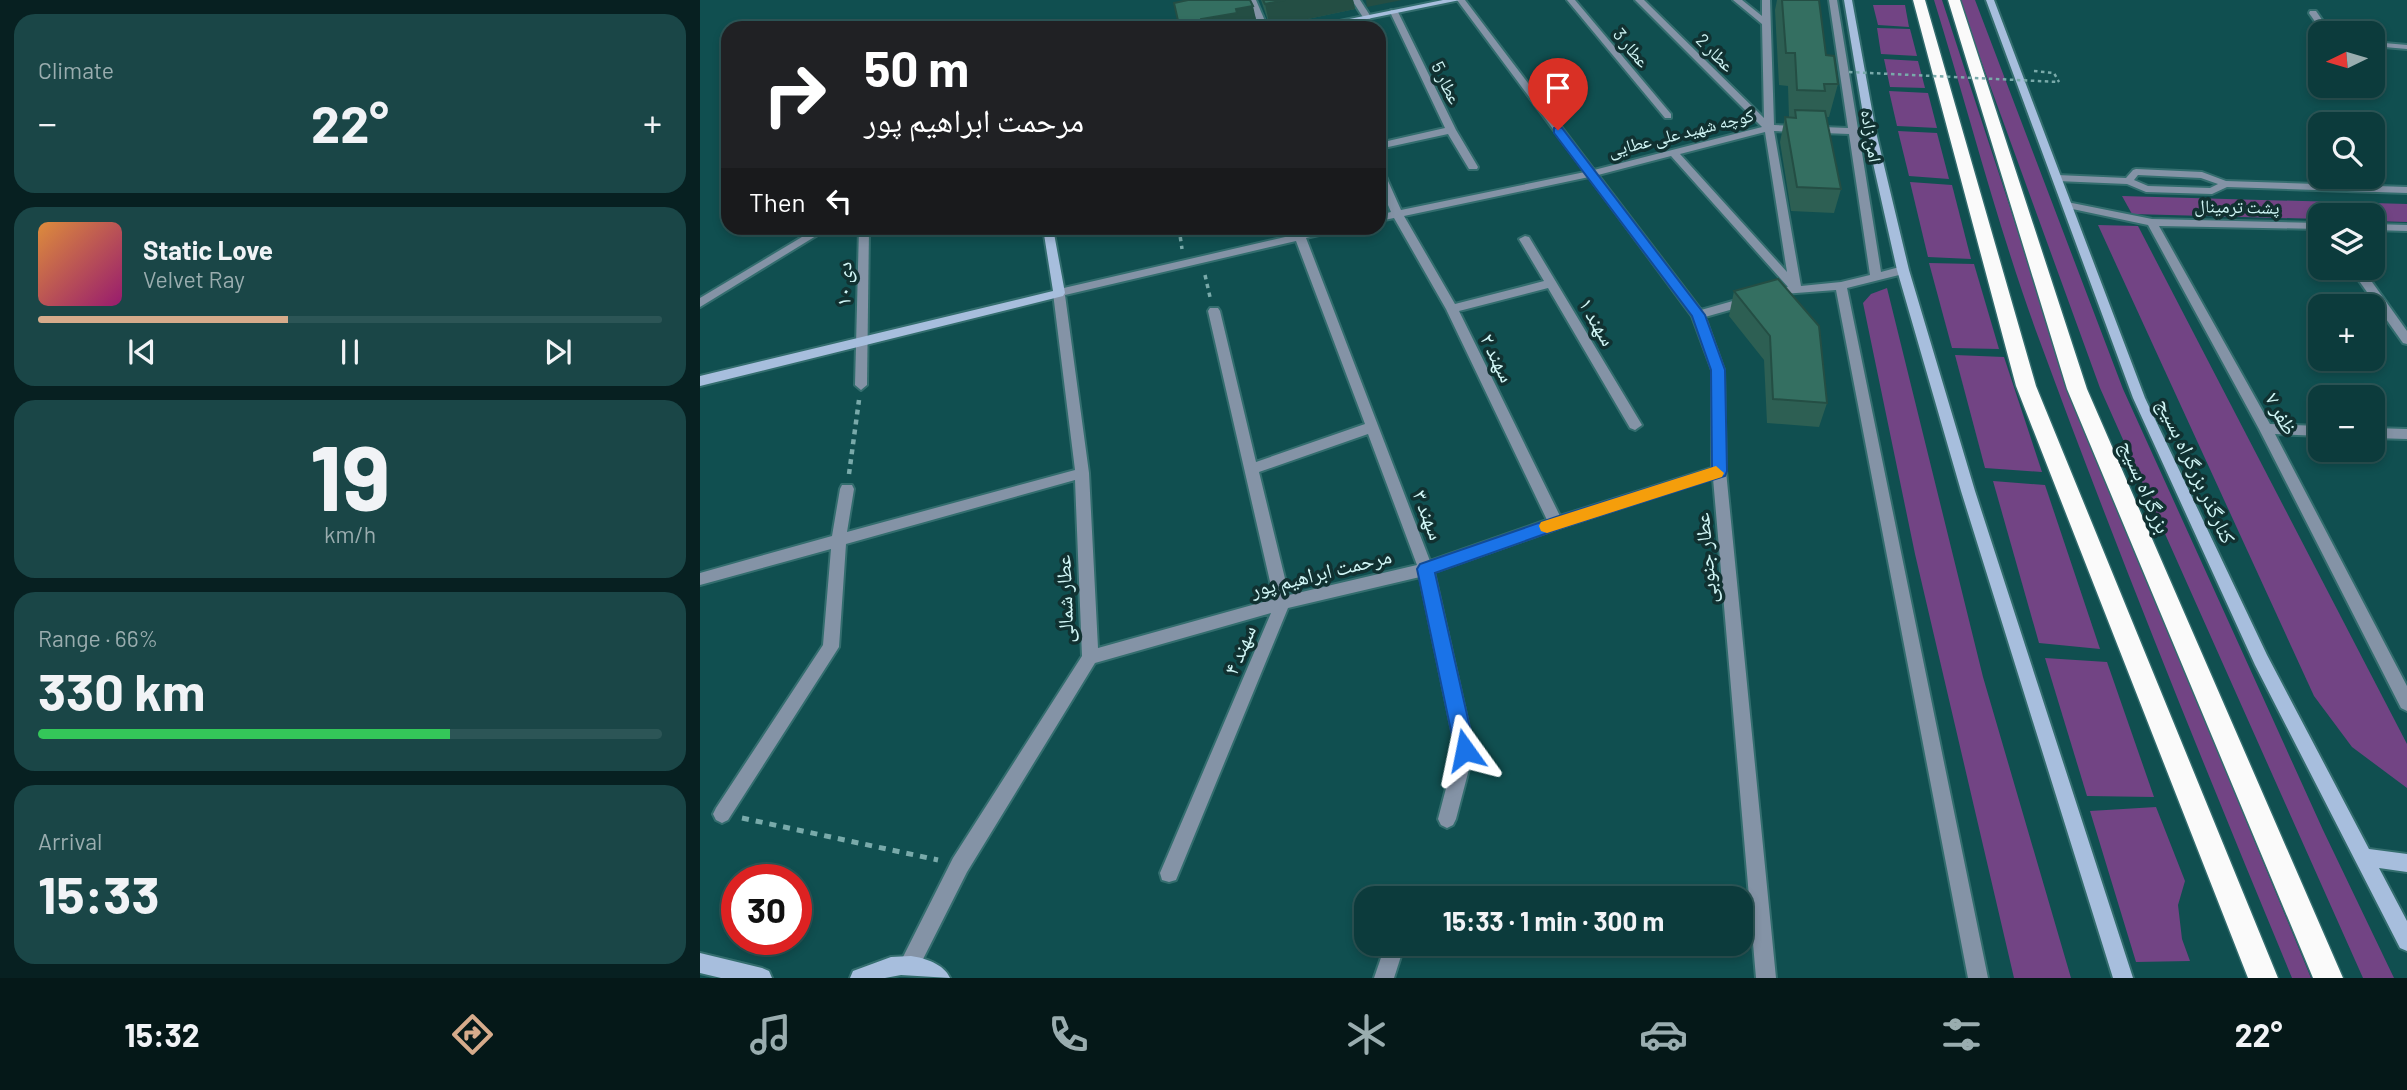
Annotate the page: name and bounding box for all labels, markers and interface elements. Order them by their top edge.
north arrow [2308,21,2385,98]
map controls [2308,21,2385,462]
street label: عطار 3 [1609,23,1655,72]
street label: عطار 2 [1692,29,1739,76]
text: 50 m [864,38,969,97]
icon: right [749,49,840,140]
text: Climate [38,56,114,84]
street label: عطار 5 [1427,58,1467,108]
pin [1528,58,1588,130]
icon: arrive [1539,69,1577,107]
text: 22° [311,91,389,153]
text: − [38,99,57,145]
text: + [643,99,662,145]
text: مرحمت ابراهیم پور [864,100,1084,138]
street label: کوچه شهید علی عطایی [1606,103,1757,162]
street label: امن زاده [1856,108,1887,164]
button: search [2308,112,2385,189]
icon: left [820,182,858,220]
text: Then [749,186,806,217]
street label: پشت ترمینال [2194,194,2280,219]
button: layers [2308,203,2385,280]
text: Static Love [143,234,273,265]
street label: دی ۱۰ [830,261,856,307]
text: Velvet Ray [143,265,245,293]
street label: سهند ۱ [1574,293,1622,350]
button: + [2308,294,2385,371]
street label: سهند ۲ [1475,329,1521,386]
icon: previous [123,333,161,371]
icon: pause [331,333,369,371]
icon: next [539,333,577,371]
button: − [2308,385,2385,462]
street label: ظفر ۷ [2261,388,2304,439]
street label: کنارگذر بزرگراه بسیج [2151,394,2242,548]
text: 19 [310,420,390,529]
street label: بزرگراه بسیج [2114,436,2177,537]
street label: سهند ۳ [1408,486,1450,543]
street label: عطار جنوبی [1688,511,1723,605]
text: km/h [324,520,376,548]
street label: مرحمت ابراهیم پور [1247,542,1394,604]
street label: عطار شمالی [1049,554,1080,644]
street label: سهند ۴ [1217,621,1261,678]
text: Range · 66% [38,624,158,652]
text: 330 km [38,659,205,721]
position arrow [1428,713,1502,787]
text: Arrival [38,827,102,855]
text: 15:33 [38,862,160,924]
speed limit sign: 30 [721,864,812,955]
text: 15:33 · 1 min · 300 m [1443,905,1664,936]
icon: directions [448,1010,497,1059]
icon: music [746,1010,795,1059]
icon: phone [1044,1010,1093,1059]
icon: climate [1342,1010,1391,1059]
icon: car [1639,1010,1688,1059]
icon: filters [1937,1010,1986,1059]
text: 15:32 [124,1015,200,1053]
text: 22° [2235,1015,2283,1053]

